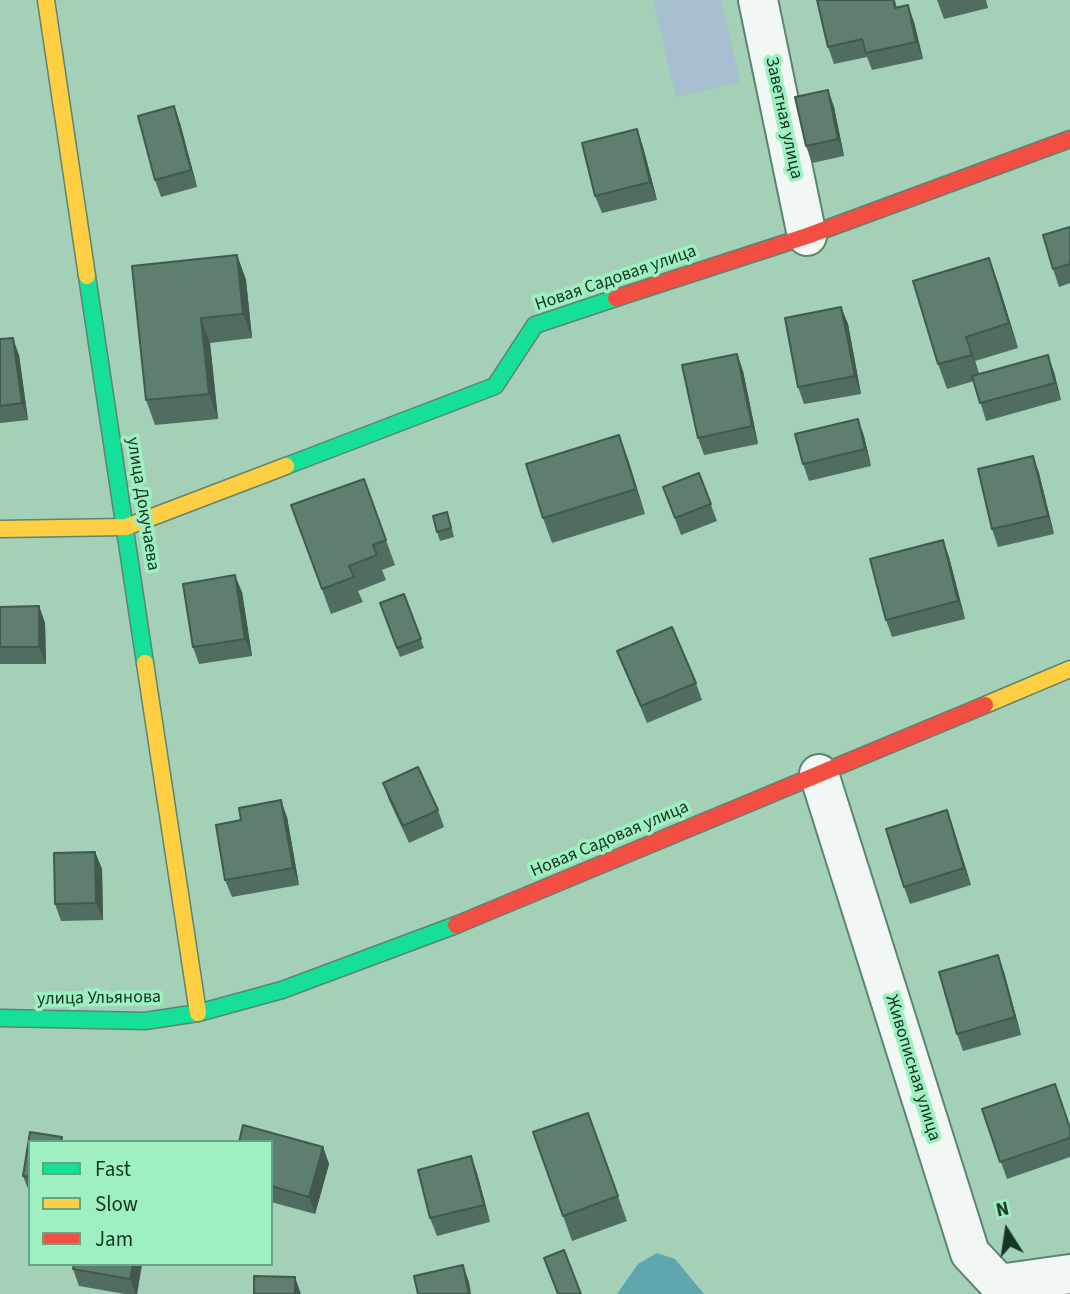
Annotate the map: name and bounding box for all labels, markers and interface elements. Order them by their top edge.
street label: Заветная улица [760,55,806,181]
street label: Новая Садовая улица [532,241,700,317]
street label: улица Докучаева [121,436,163,572]
street label: Новая Садовая улица [528,797,692,883]
street label: улица Ульянова [37,987,161,1011]
street label: Живописная улица [880,992,944,1144]
legend [28,1140,273,1266]
text: Fast [95,1154,131,1184]
text: Slow [95,1189,138,1219]
text: N [994,1195,1012,1224]
north arrow [972,1196,1042,1266]
text: Jam [95,1224,133,1254]

